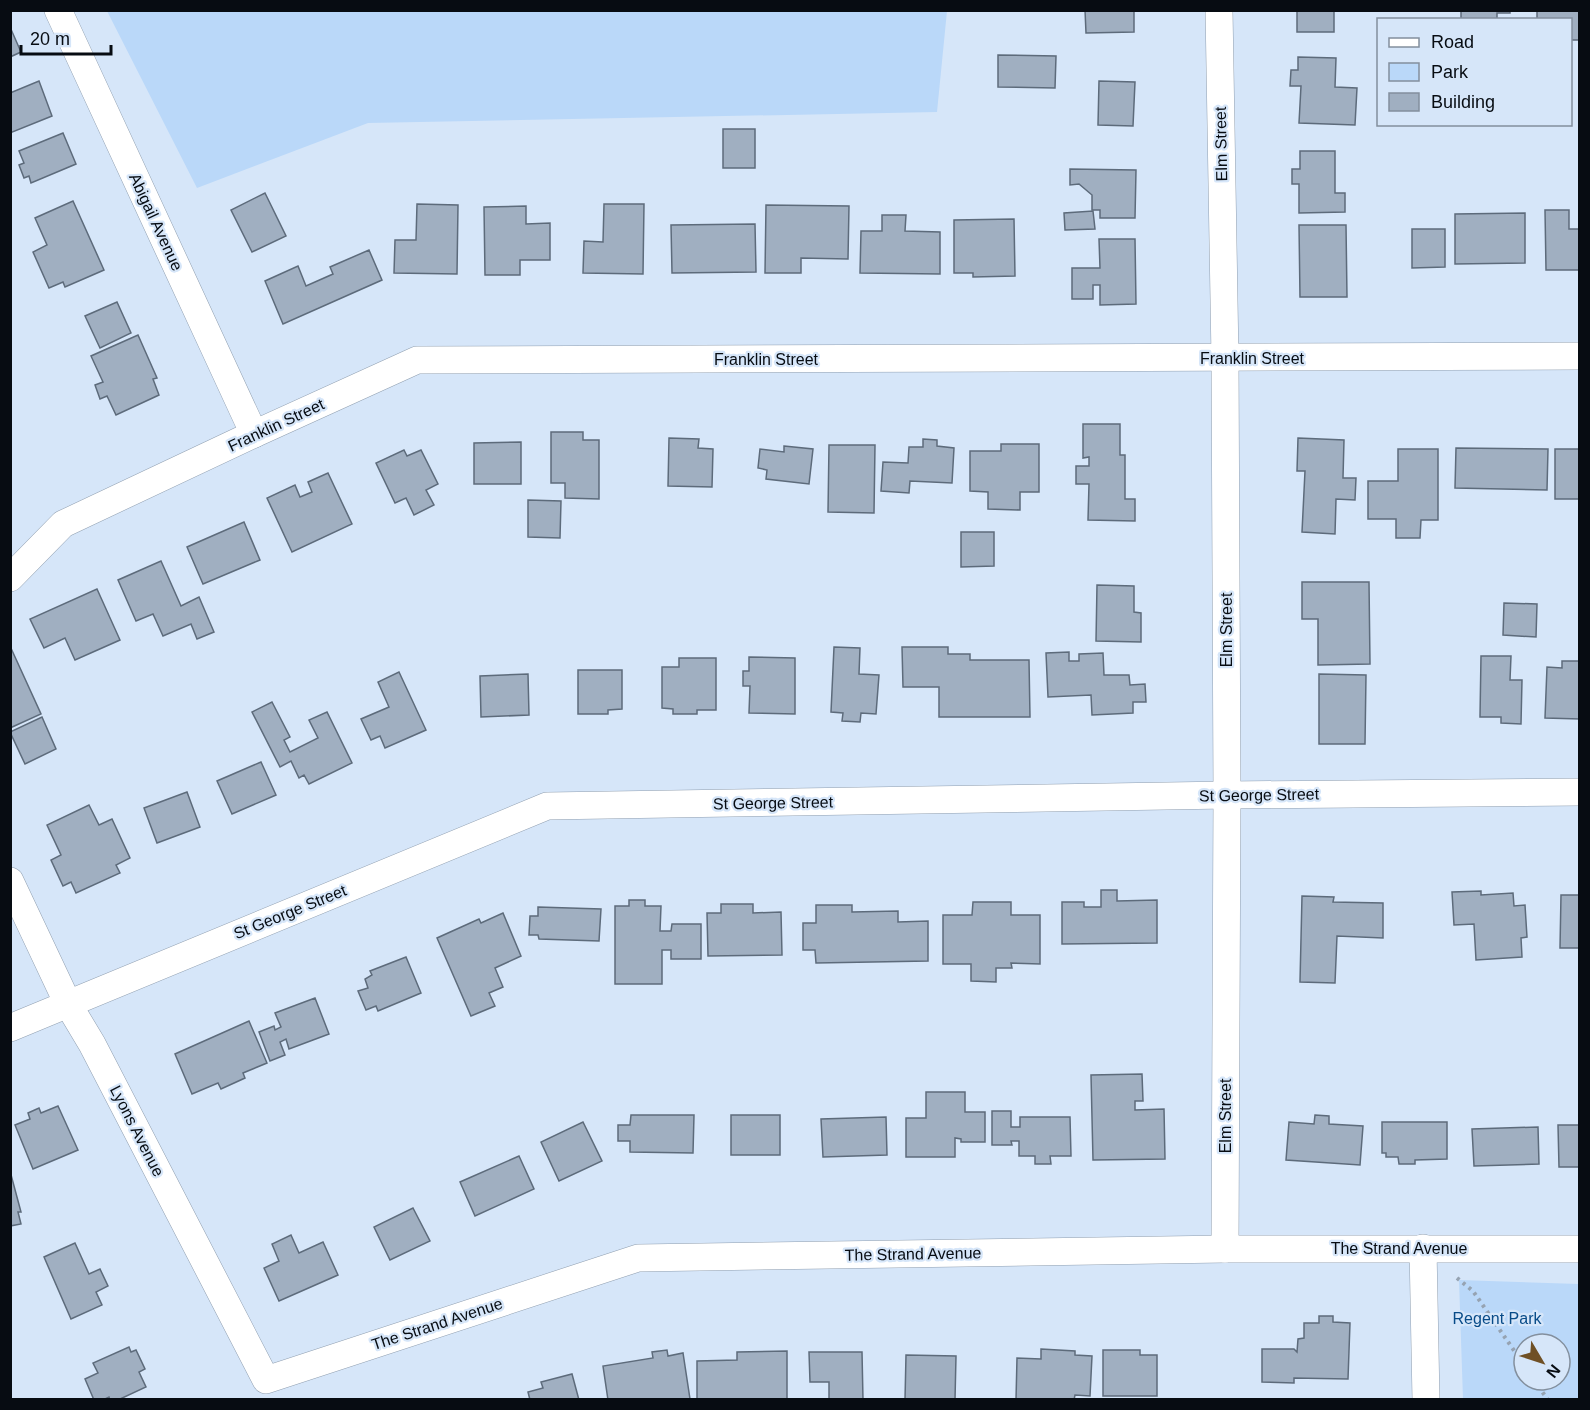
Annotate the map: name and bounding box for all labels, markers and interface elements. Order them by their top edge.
scale bar [21,18,111,56]
legend [1377,18,1572,126]
text: 20 m [30,29,70,49]
text: Road [1431,32,1474,52]
text: Park [1431,62,1469,82]
text: Building [1431,92,1495,112]
street label: Elm Street [1212,106,1230,181]
street label: Abigail Avenue [126,171,186,274]
street label: Franklin Street [1200,350,1305,367]
street label: Franklin Street [714,351,819,368]
street label: Franklin Street [225,395,327,455]
street label: Elm Street [1218,592,1235,667]
street label: St George Street [1199,785,1320,805]
street label: St George Street [713,793,834,813]
street label: St George Street [231,881,349,942]
street label: Elm Street [1217,1078,1234,1153]
street label: Lyons Avenue [107,1083,167,1179]
street label: The Strand Avenue [1331,1240,1467,1257]
street label: The Strand Avenue [845,1244,982,1264]
street label: The Strand Avenue [369,1295,505,1353]
park label: Regent Park [1453,1310,1542,1327]
north arrow [1512,1332,1572,1392]
text: N [1543,1361,1564,1381]

